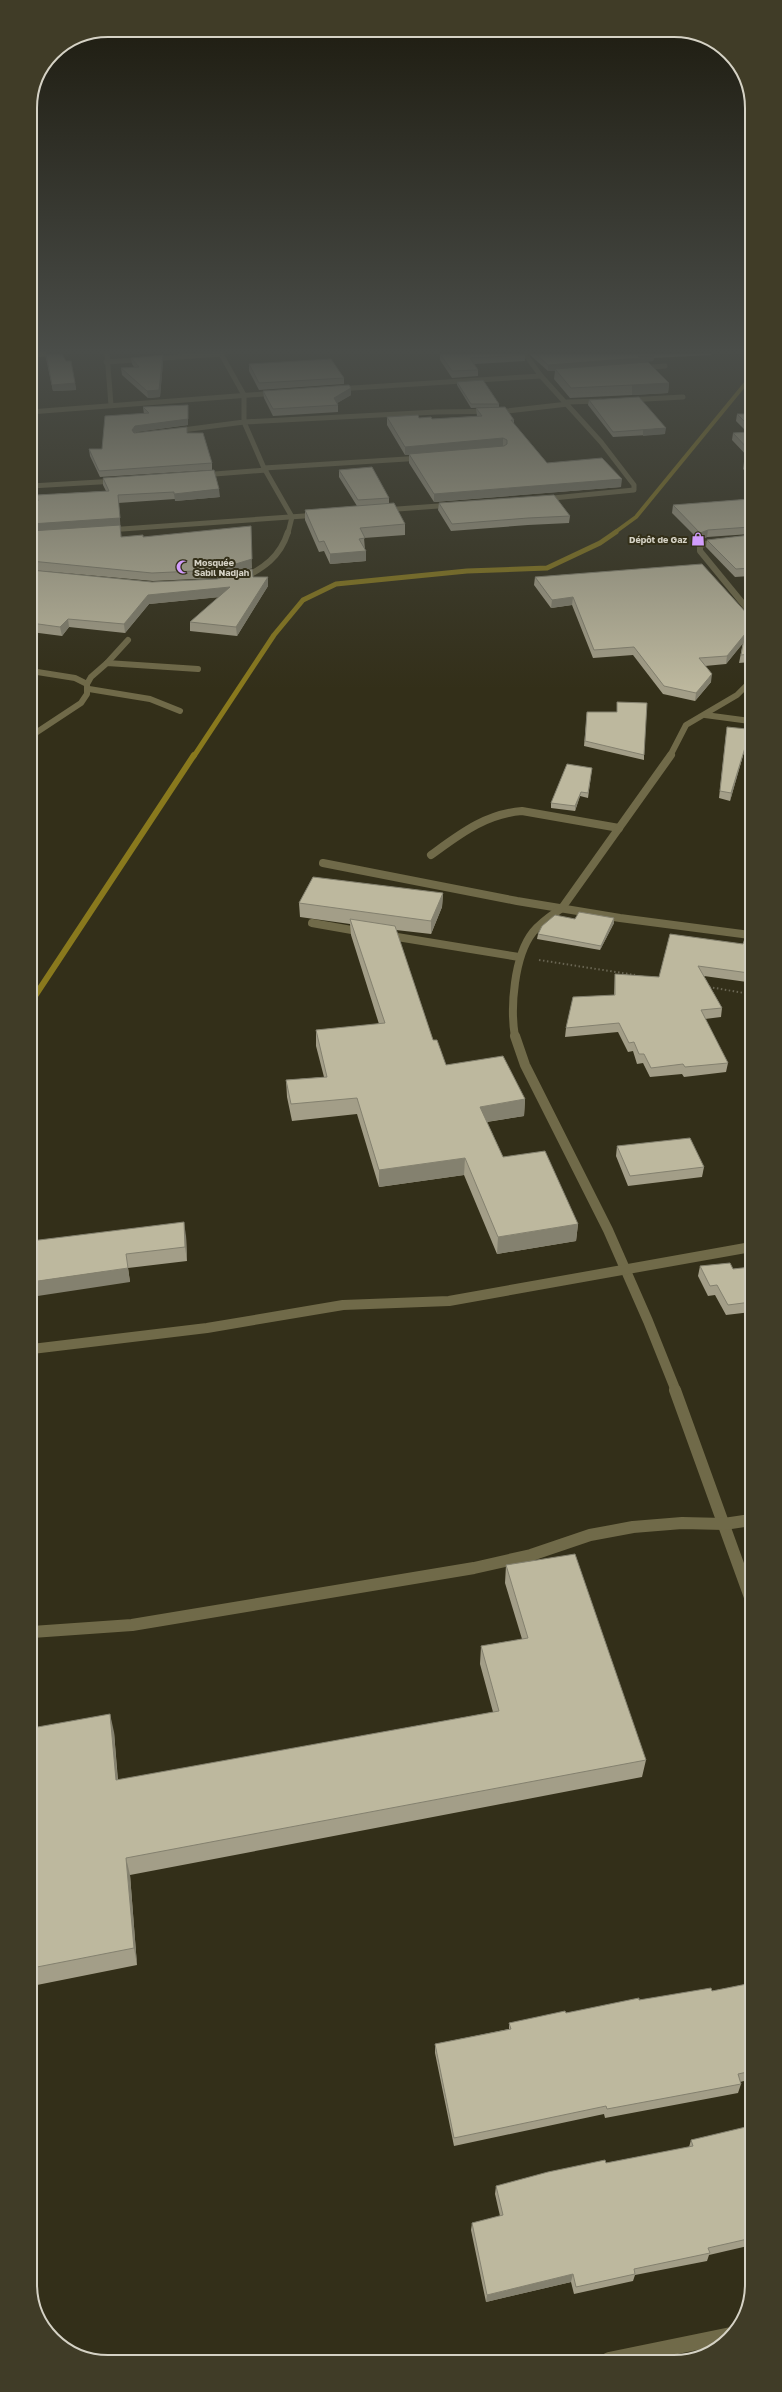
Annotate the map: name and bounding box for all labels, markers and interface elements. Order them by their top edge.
shop icon: Dépôt de Gaz [690,531,706,547]
place label: Dépôt de Gaz [629,534,687,545]
place label: Mosquée Sabil Nadjah [194,557,250,578]
mosque icon: Mosquée Sabil Nadjah [175,559,191,575]

